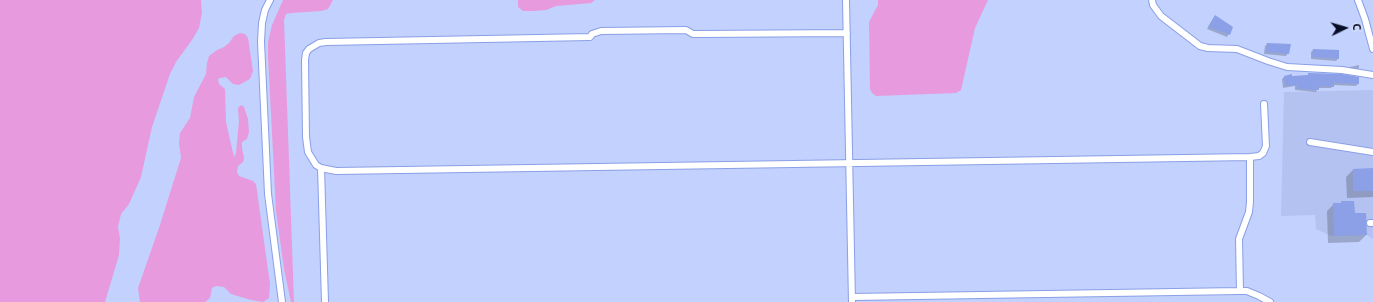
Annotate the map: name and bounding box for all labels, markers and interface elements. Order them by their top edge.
north arrow [1325,8,1365,48]
text: С [1350,23,1365,31]

